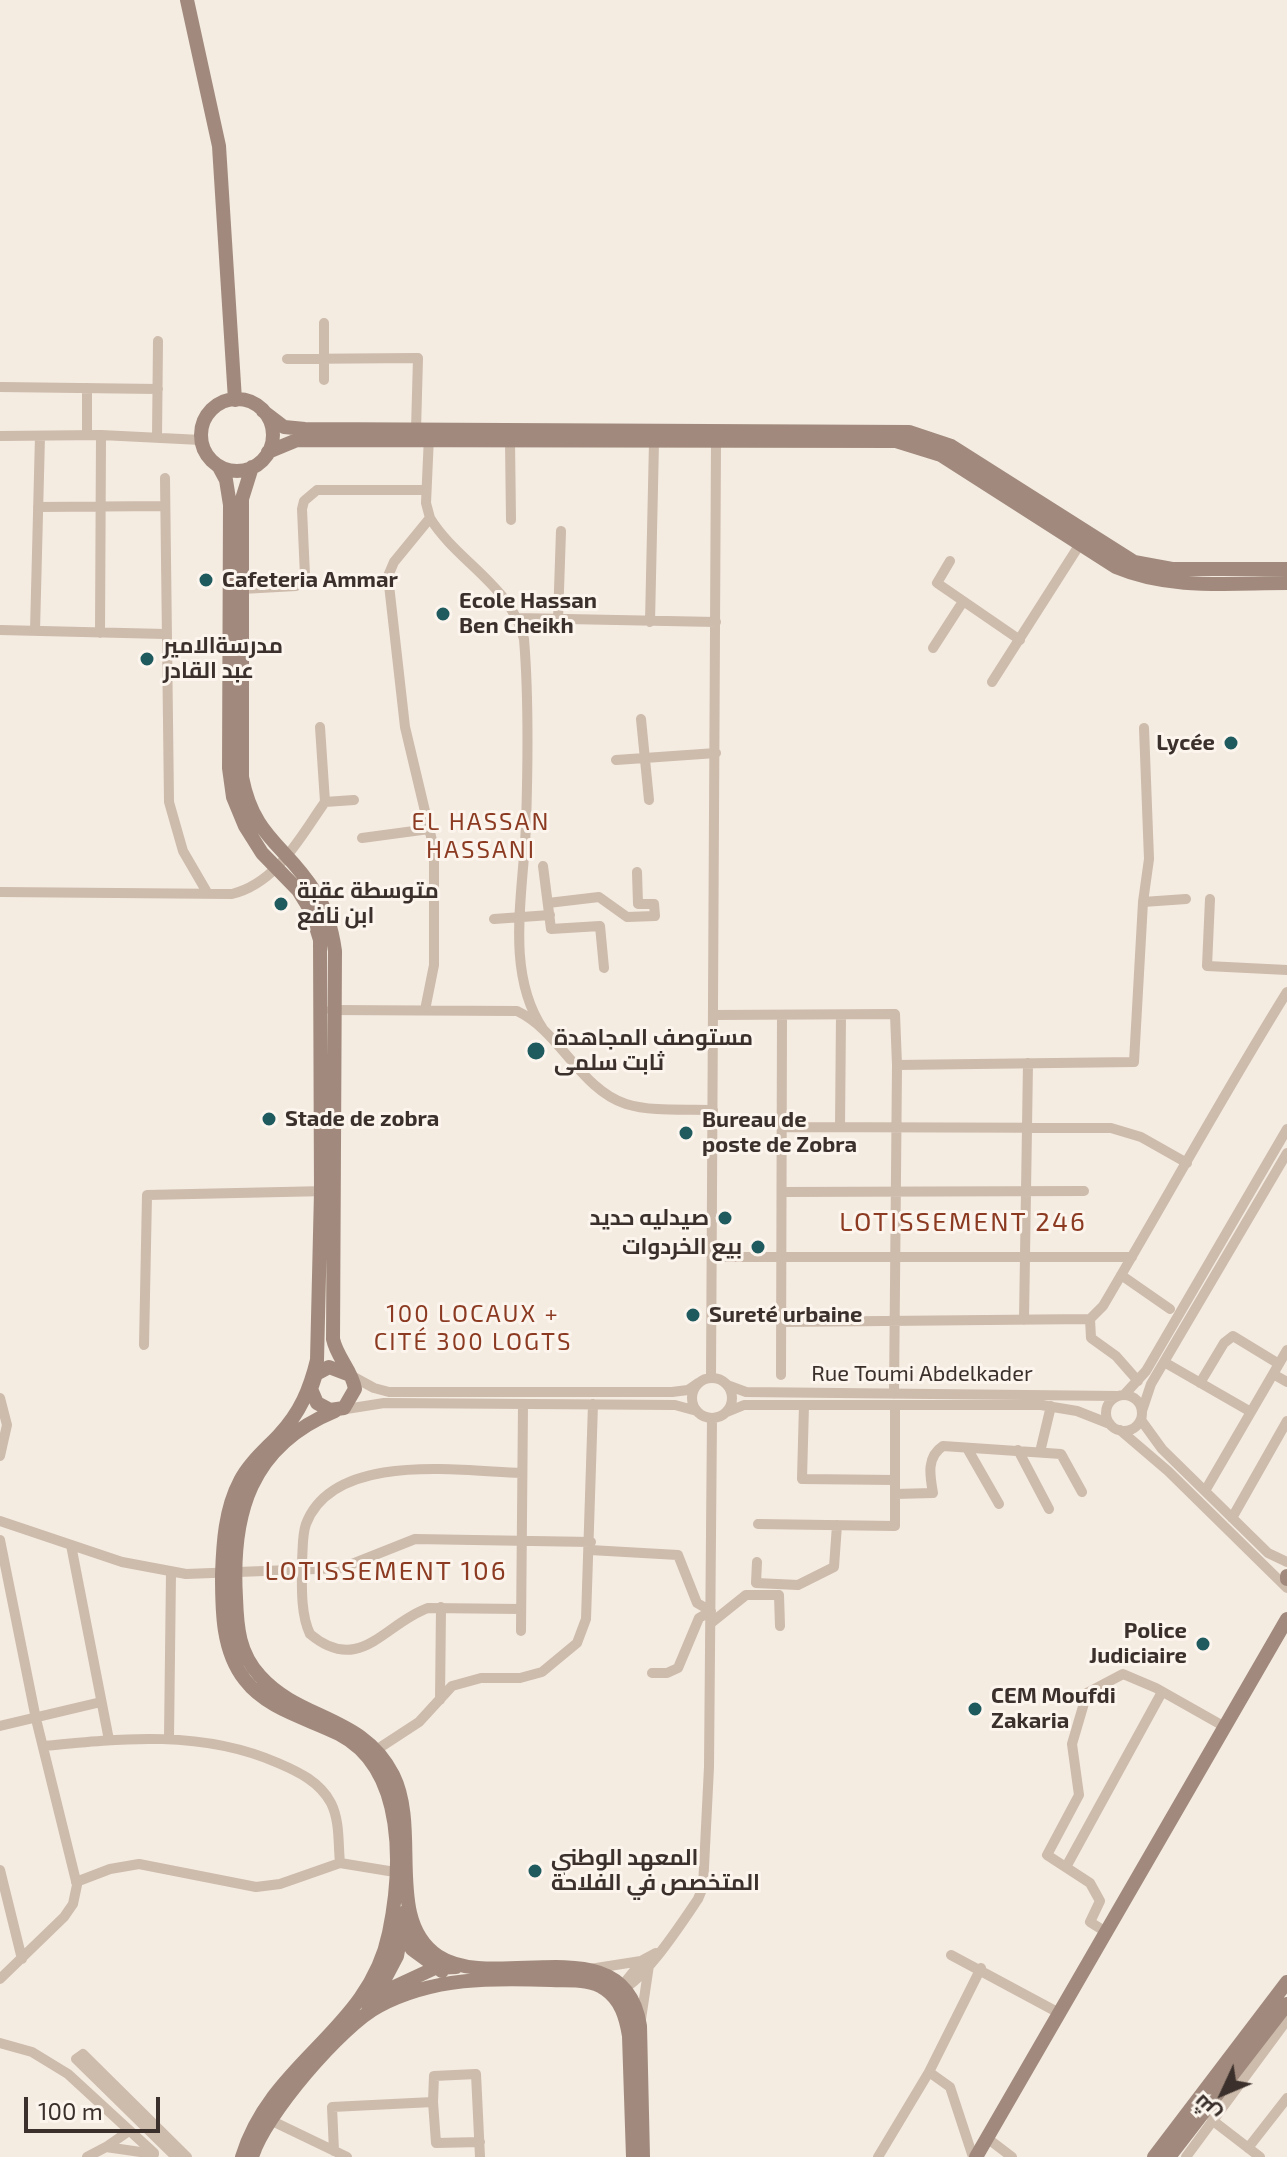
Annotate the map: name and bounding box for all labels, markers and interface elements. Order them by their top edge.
place label: Cafeteria Ammar [222,567,398,593]
marker: Cafeteria Ammar [197,571,215,589]
place label: Ecole Hassan Ben Cheikh [459,588,597,640]
marker: Ecole Hassan Ben Cheikh [434,605,452,623]
place label: مدرسةالامير عبد القادر [163,633,283,684]
marker: مدرسةالامير عبد القادر [138,650,156,668]
place label: Lycée [1156,730,1215,756]
marker: Lycée [1222,734,1240,752]
district label: EL HASSAN HASSANI [412,808,550,864]
place label: متوسطة عقبة ابن نافع [297,878,439,930]
marker: متوسطة عقبة ابن نافع [272,895,290,913]
place label: مستوصف المجاهدة ثابت سلمى [554,1025,753,1076]
marker: مستوصف المجاهدة ثابت سلمى [525,1040,547,1062]
place label: Stade de zobra [285,1106,439,1132]
place label: Bureau de poste de Zobra [702,1107,857,1158]
marker: Stade de zobra [260,1110,278,1128]
marker: Bureau de poste de Zobra [677,1124,695,1142]
place label: صيدليه حديد [590,1205,709,1231]
district label: LOTISSEMENT 246 [839,1206,1087,1238]
marker: صيدليه حديد [716,1209,734,1227]
place label: بيع الخردوات [622,1234,742,1260]
marker: بيع الخردوات [749,1238,767,1256]
district label: 100 LOCAUX + CITÉ 300 LOGTS [374,1300,572,1356]
place label: Sureté urbaine [709,1302,862,1328]
marker: Sureté urbaine [684,1306,702,1324]
street label: Rue Toumi Abdelkader [811,1361,1033,1387]
district label: LOTISSEMENT 106 [264,1555,508,1587]
place label: Police Judiciaire [1089,1618,1187,1670]
marker: Police Judiciaire [1194,1635,1212,1653]
place label: CEM Moufdi Zakaria [991,1683,1116,1734]
marker: CEM Moufdi Zakaria [966,1700,984,1718]
place label: المعهد الوطني المتخصص في الفلاحة [551,1845,760,1896]
marker: المعهد الوطني المتخصص في الفلاحة [526,1862,544,1880]
north arrow [1183,2053,1263,2133]
scale bar [28,2081,164,2131]
text: ش [1187,2090,1225,2129]
text: 100 m [38,2096,103,2125]

